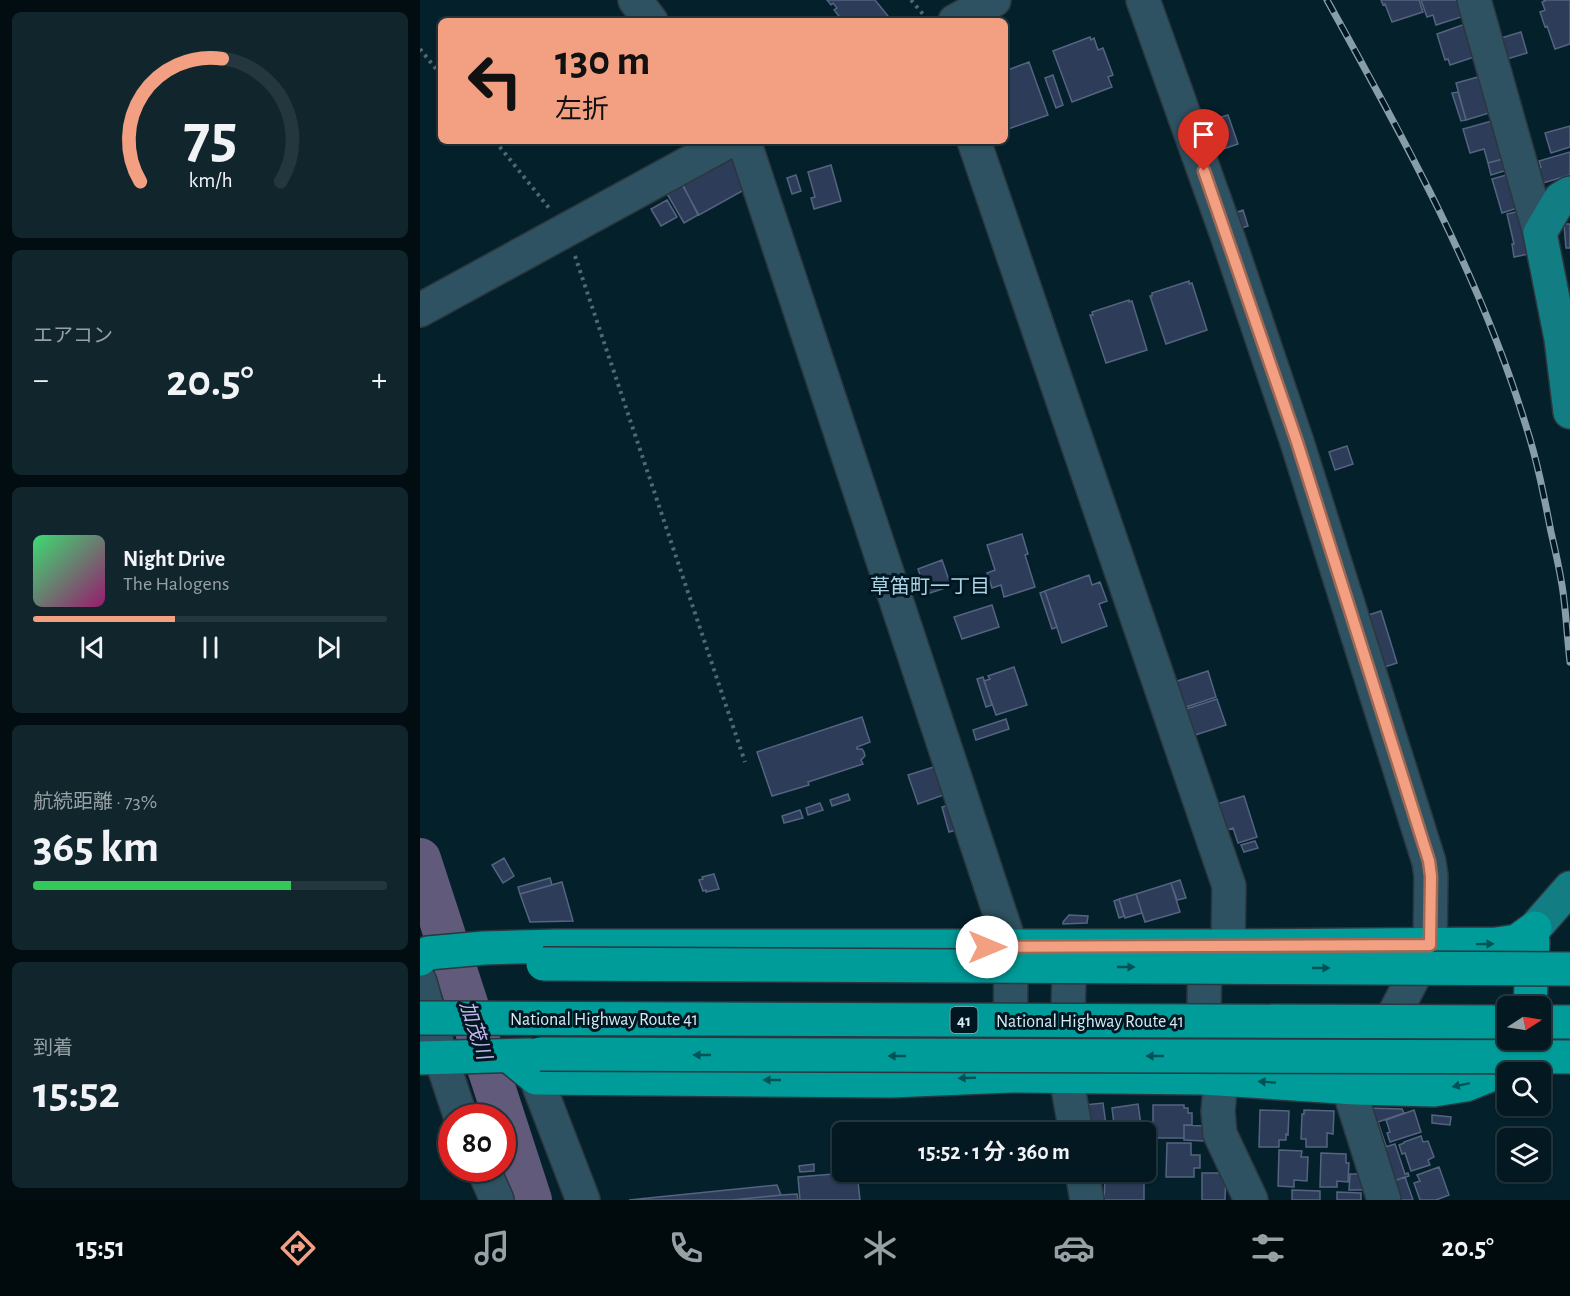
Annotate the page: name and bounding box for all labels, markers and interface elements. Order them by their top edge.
text: 130 m [555,40,650,82]
icon: left [456,42,534,120]
text: 左折 [555,96,609,123]
text: 75 [183,106,237,168]
pin [1178,109,1229,171]
icon: arrive [1187,118,1220,151]
text: km/h [188,170,232,191]
text: エアコン [33,326,113,346]
text: 20.5° [166,359,254,404]
text: − [33,364,49,397]
text: + [371,364,387,397]
text: Night Drive [123,548,225,570]
text: The Halogens [123,574,229,594]
district label: 草笛町一丁目 [870,575,990,597]
icon: previous [76,631,109,664]
icon: pause [194,631,227,664]
icon: next [312,631,345,664]
text: 航続距離 · 73% [33,792,157,812]
text: 365 km [33,825,159,870]
position arrow [955,915,1019,979]
one-way arrow [1475,939,1494,949]
one-way arrow [1117,962,1136,972]
one-way arrow [1312,963,1331,973]
north arrow [1497,996,1551,1050]
map controls [1497,996,1551,1182]
water label: 加茂川 [456,998,495,1064]
road number: 41 [950,1007,978,1033]
street label: National Highway Route 41 [510,1011,698,1029]
street label: National Highway Route 41 [996,1013,1184,1031]
text: 到着 [33,1038,73,1058]
one-way arrow [692,1050,711,1060]
one-way arrow [887,1051,906,1060]
one-way arrow [1145,1051,1164,1061]
button: search [1497,1062,1551,1116]
text: 15:52 [33,1071,120,1116]
one-way arrow [958,1073,977,1082]
one-way arrow [763,1075,782,1084]
one-way arrow [1258,1077,1277,1087]
one-way arrow [1452,1080,1471,1090]
speed limit sign: 80 [438,1104,516,1182]
button: layers [1497,1128,1551,1182]
text: 15:52 · 1 分 · 360 m [918,1141,1070,1163]
icon: directions [277,1227,319,1269]
icon: music [471,1227,513,1269]
icon: phone [665,1227,707,1269]
icon: climate [859,1227,901,1269]
icon: car [1053,1227,1095,1269]
icon: filters [1247,1227,1289,1269]
text: 15:51 [76,1234,125,1261]
text: 20.5° [1441,1234,1494,1261]

